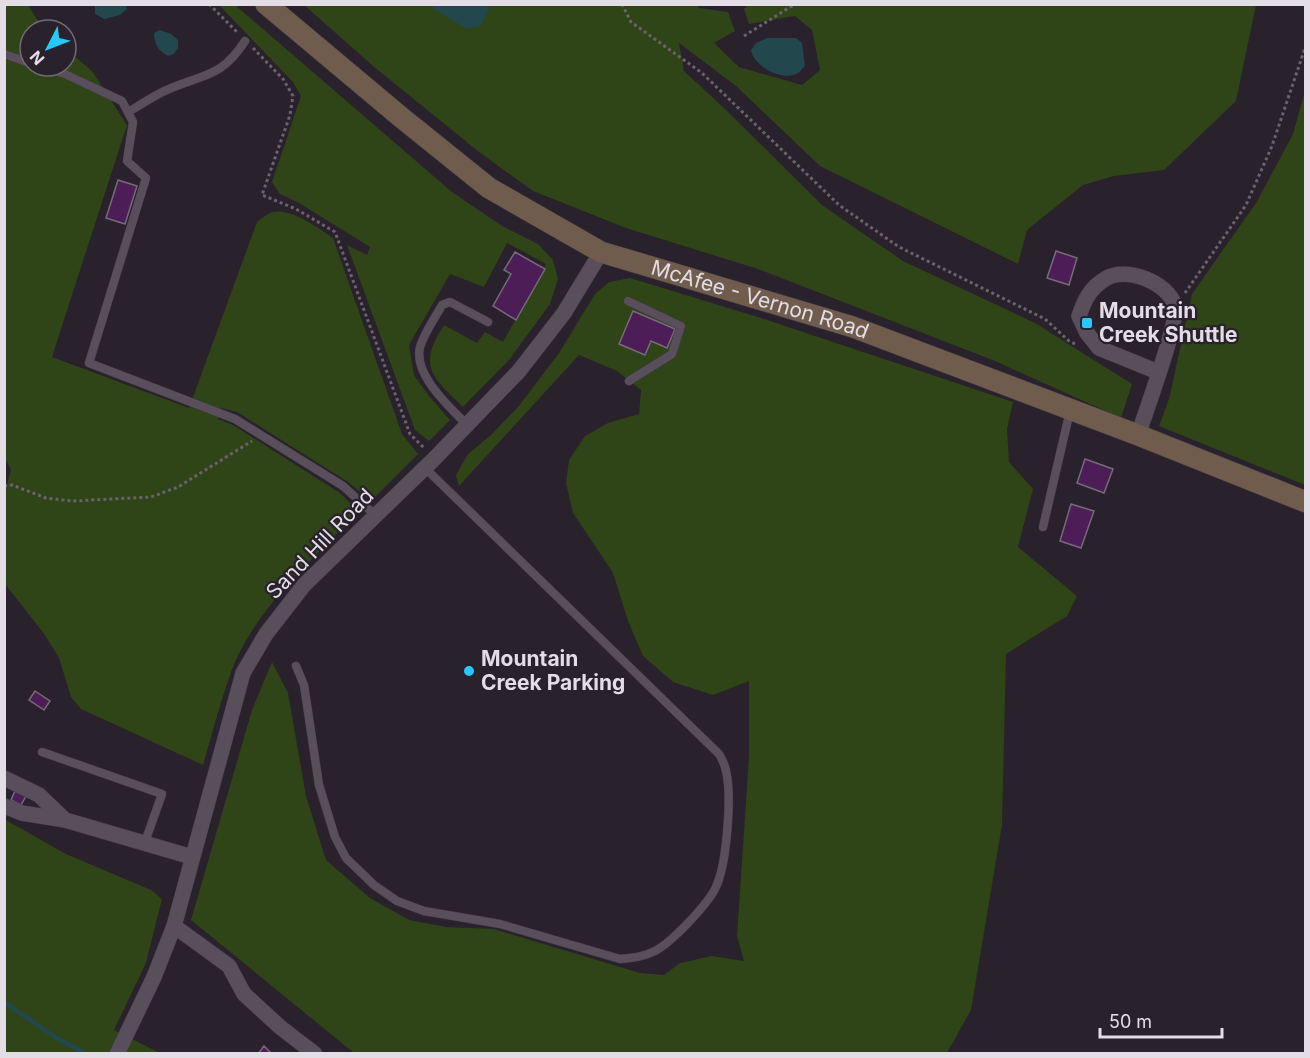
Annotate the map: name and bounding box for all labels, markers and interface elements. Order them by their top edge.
north arrow [18,18,78,78]
text: N [25,47,48,69]
street label: McAfee - Vernon Road [648,255,872,344]
place label: Mountain Creek Shuttle [1099,298,1238,347]
marker: Mountain Creek Shuttle [1080,316,1094,330]
street label: Sand Hill Road [261,483,379,604]
place label: Mountain Creek Parking [481,646,625,695]
marker: Mountain Creek Parking [462,664,476,678]
scale bar [1100,1001,1222,1039]
text: 50 m [1109,1011,1152,1032]

